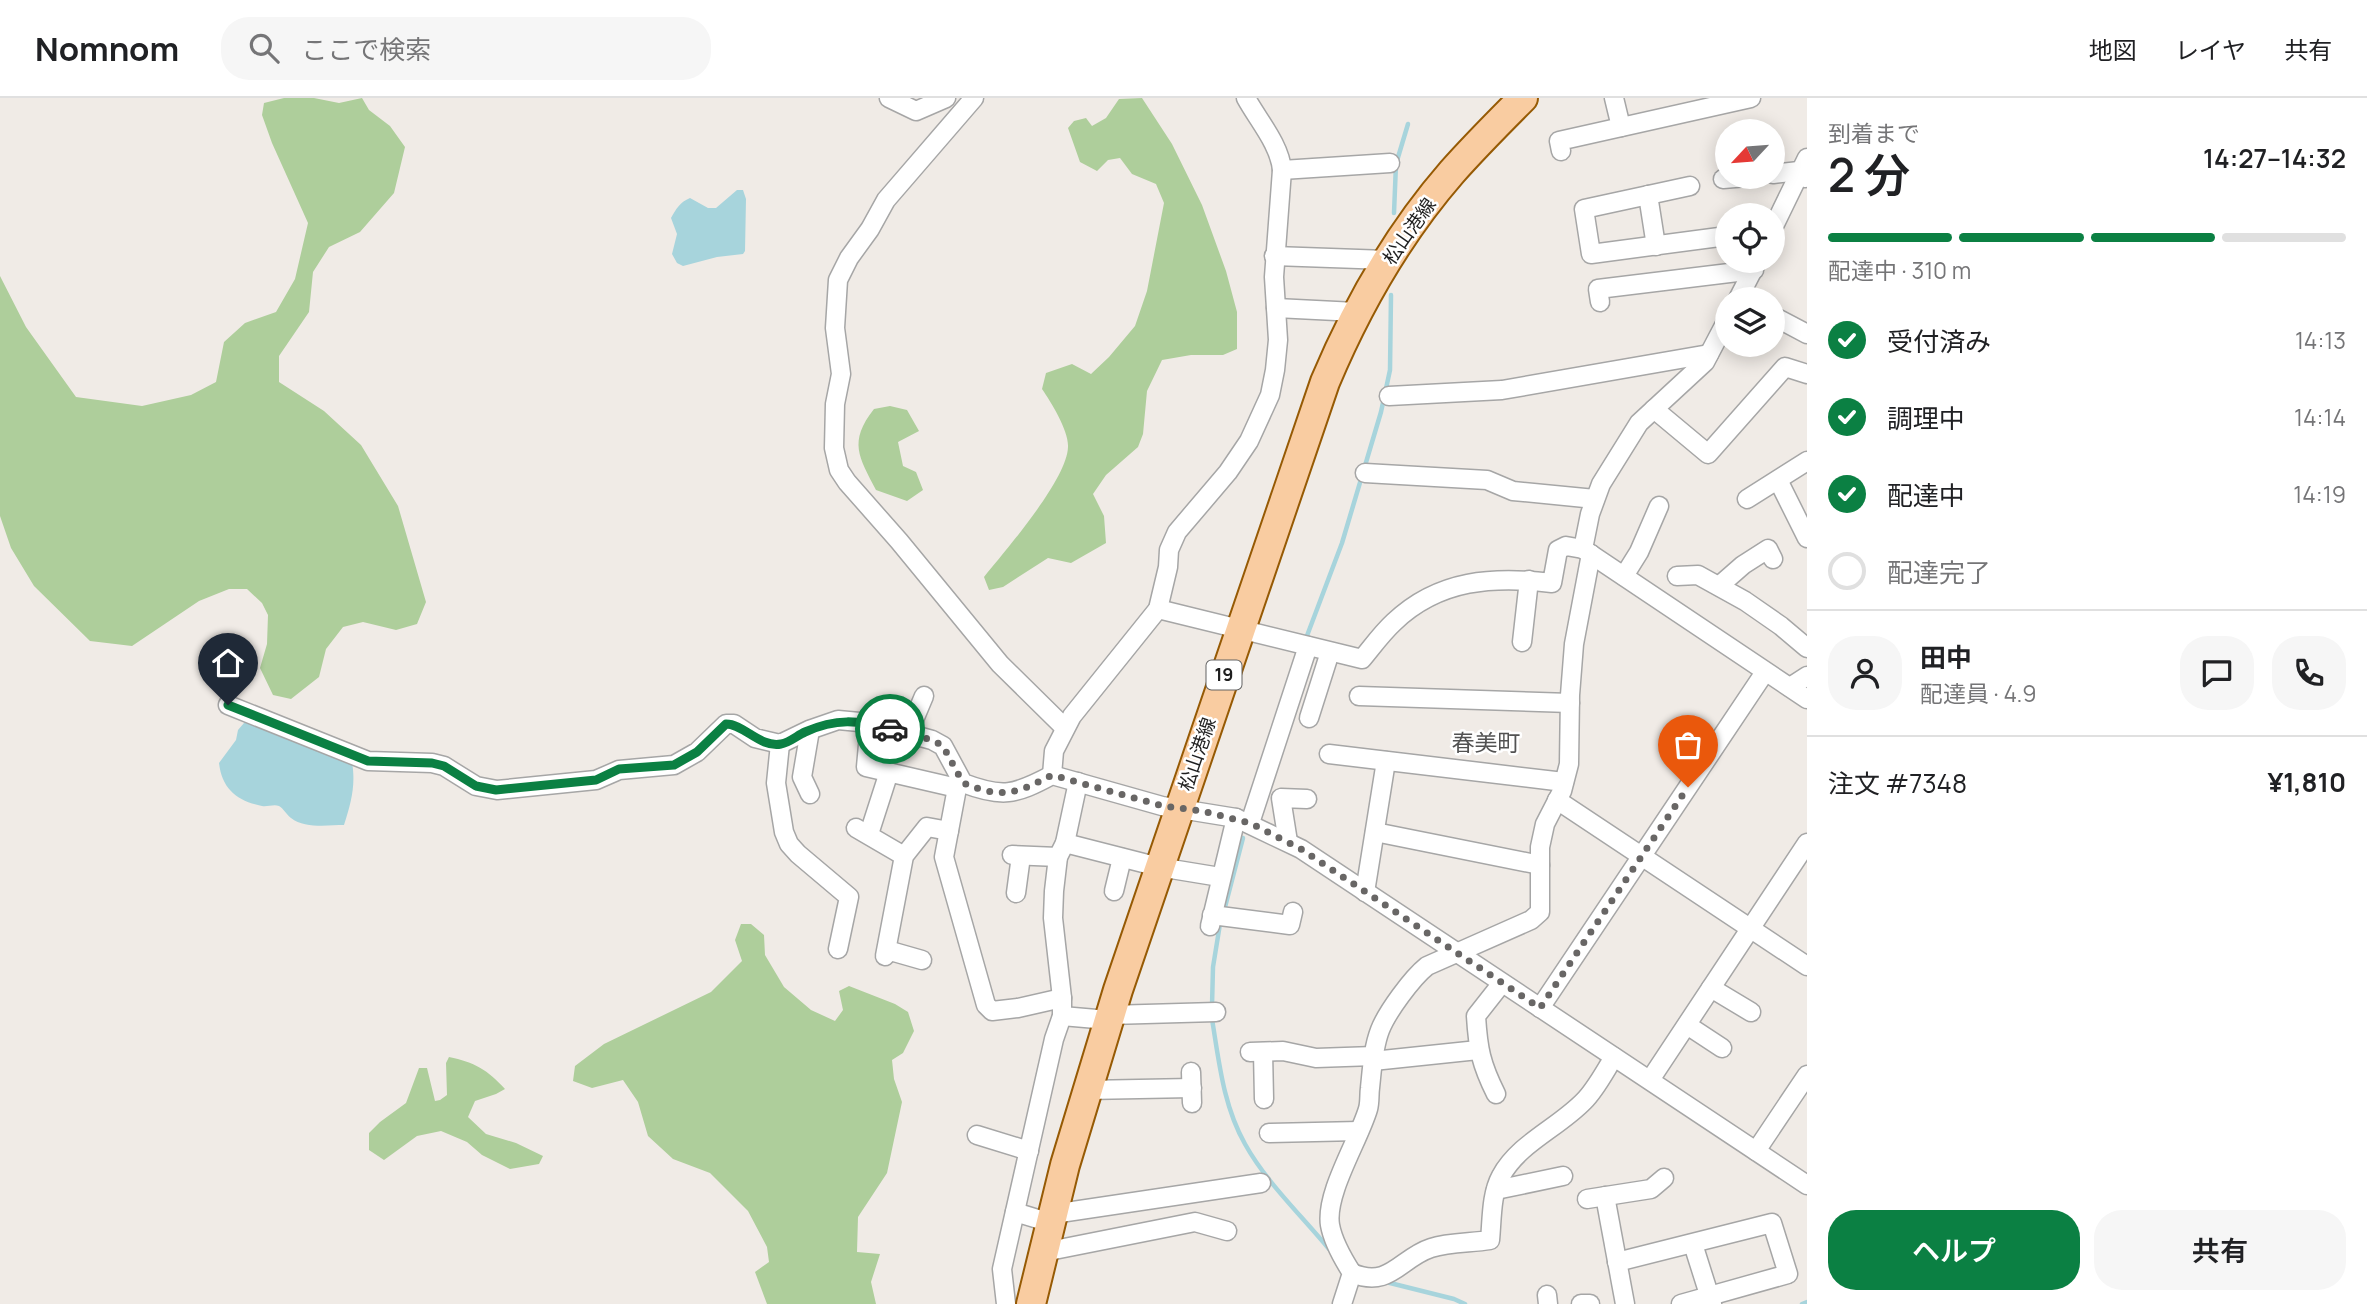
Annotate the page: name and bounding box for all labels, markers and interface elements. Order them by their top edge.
search box [221,17,711,80]
text: Nomnom [35,26,179,71]
icon: search [245,29,283,67]
text: ここで検索 [301,31,431,67]
text: 地図 [2089,33,2137,66]
text: レイヤ [2175,33,2246,66]
text: 共有 [2284,33,2332,66]
text: 到着まで [1828,117,1920,149]
north arrow [1715,119,1785,189]
map controls [1715,119,1785,357]
text: 14:27–14:32 [2203,140,2346,176]
text: 2 分 [1828,143,1910,206]
street label: 松山港線 [1377,192,1441,270]
button: locate [1715,203,1785,273]
text: 配達中 · 310 m [1828,254,1971,286]
button: layers [1715,287,1785,357]
icon: check [1828,321,1866,359]
text: 受付済み [1887,323,1991,359]
text: 14:13 [2295,324,2346,356]
icon: check [1828,398,1866,436]
text: 調理中 [1887,400,1965,436]
text: 14:14 [2294,401,2346,433]
icon: check [1828,475,1866,513]
text: 配達中 [1887,477,1965,513]
text: 14:19 [2293,478,2346,510]
text: 配達完了 [1887,554,1991,590]
pin [198,633,258,705]
button: person [1828,636,1902,710]
button: chat [2180,636,2254,710]
button: phone [2272,636,2346,710]
text: 田中 [1920,639,1972,675]
icon: home [209,644,247,682]
road number: 19 [1206,660,1242,690]
text: 配達員 · 4.9 [1920,677,2037,709]
courier [855,694,925,764]
icon: car [871,710,909,748]
street label: 松山港線 [1172,714,1222,794]
pin [1658,715,1718,787]
district label: 春美町 [1452,726,1521,758]
icon: bag [1669,726,1707,764]
text: ¥1,810 [2267,764,2346,800]
text: 注文 #7348 [1828,765,1967,801]
button: ヘルプ [1828,1210,2080,1290]
button: 共有 [2094,1210,2346,1290]

